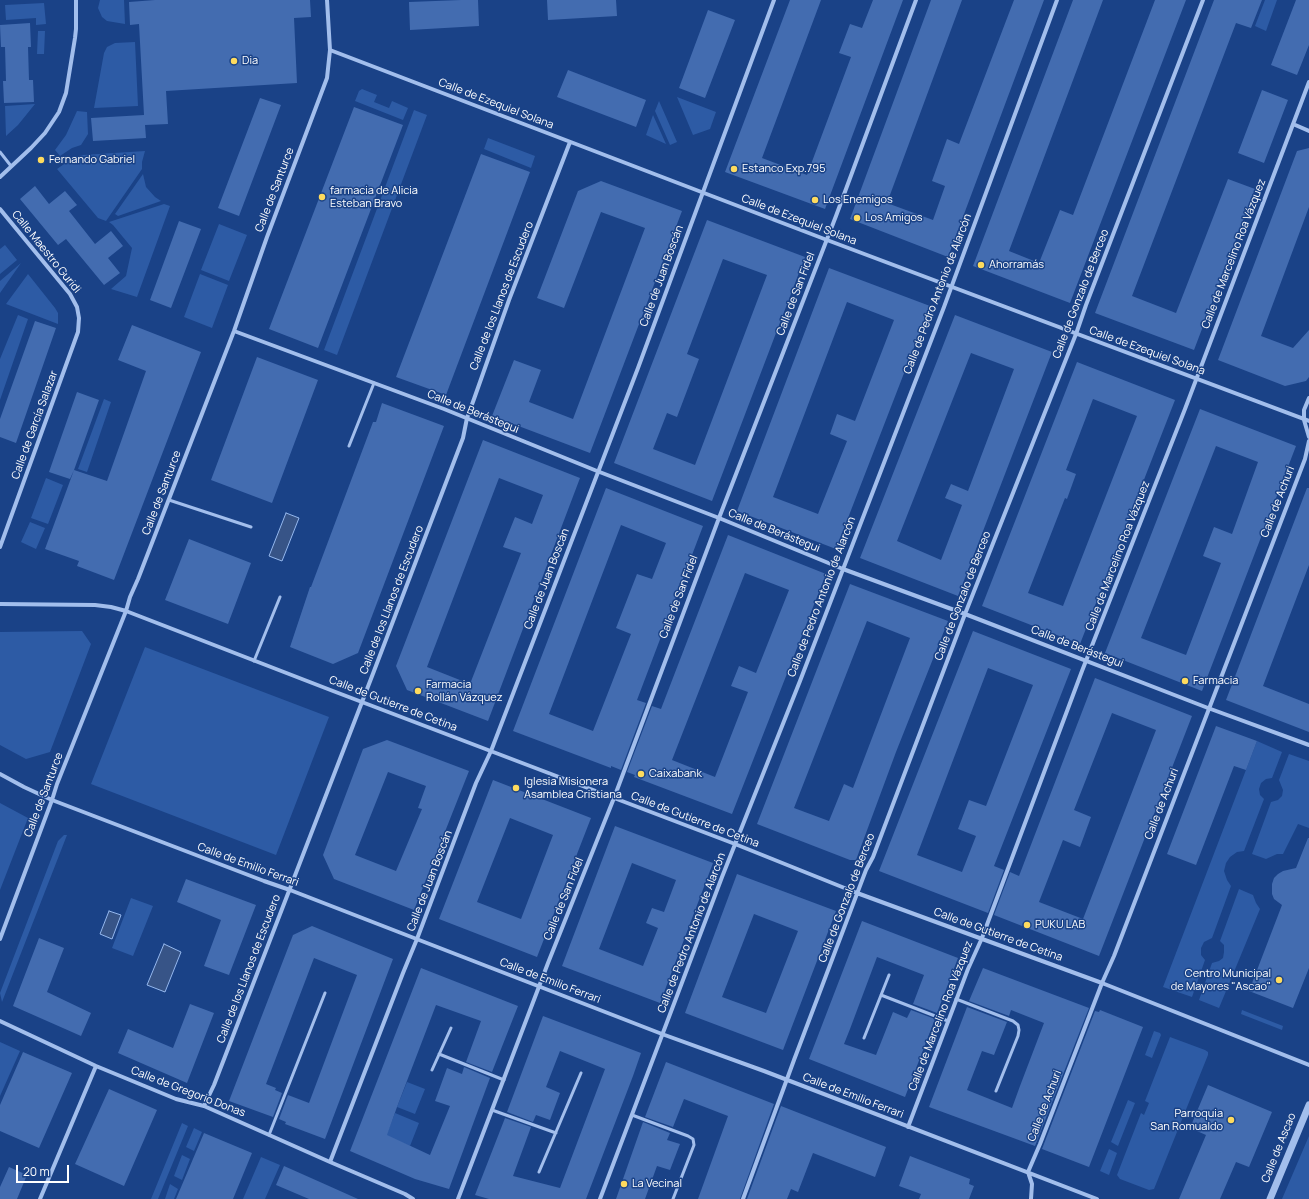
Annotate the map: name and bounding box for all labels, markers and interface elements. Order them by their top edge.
place label: Dia [242,54,258,68]
marker: Dia [229,56,239,66]
street label: Calle de Ezequiel Solana [436,76,556,132]
street label: Calle de Santurce [253,146,297,234]
place label: Fernando Gabriel [49,153,135,167]
marker: Fernando Gabriel [36,155,46,165]
place label: Estanco Exp.795 [742,162,826,176]
marker: Estanco Exp.795 [729,164,739,174]
street label: Calle de Marcelino Roa Vázquez [1199,177,1269,331]
place label: farmacia de Alicia Esteban Bravo [330,184,418,210]
marker: farmacia de Alicia Esteban Bravo [317,192,327,202]
street label: Calle de Ezequiel Solana [739,192,859,248]
place label: Los Enemigos [823,193,893,207]
marker: Los Enemigos [810,195,820,205]
street label: Calle Maestro Guridi [9,208,83,296]
place label: Los Amigos [865,211,923,225]
street label: Calle de Pedro Antonio de Alarcón [901,212,975,376]
marker: Los Amigos [852,213,862,223]
street label: Calle de los Llanos de Escudero [467,220,537,372]
street label: Calle de Juan Boscán [637,223,687,329]
street label: Calle de Gonzalo de Berceo [1050,227,1112,361]
street label: Calle de San Fidel [774,250,818,338]
place label: Ahorramás [989,258,1044,272]
marker: Ahorramás [976,260,986,270]
street label: Calle de Ezequiel Solana [1087,324,1207,378]
street label: Calle de García Salazar [9,369,61,481]
street label: Calle de Berástegui [425,388,521,436]
street label: Calle de Santurce [140,449,184,537]
street label: Calle de Achuri [1258,464,1298,540]
street label: Calle de Marcelino Roa Vázquez [1083,479,1153,633]
street label: Calle de Berástegui [726,507,822,555]
street label: Calle de Pedro Antonio de Alarcón [785,515,859,679]
street label: Calle de los Llanos de Escudero [357,524,427,676]
street label: Calle de Juan Boscán [522,527,572,631]
street label: Calle de Gonzalo de Berceo [932,529,994,663]
street label: Calle de San Fidel [657,553,701,641]
street label: Calle de Berástegui [1029,623,1125,671]
street label: Calle de Gutierre de Cetina [327,673,459,735]
place label: Farmacia [1193,674,1238,688]
marker: Farmacia [1180,676,1190,686]
place label: Farmacia Rollán Vázquez [426,678,502,704]
marker: Farmacia Rollán Vázquez [413,686,423,696]
street label: Calle de Santurce [22,751,66,839]
street label: Calle de Achuri [1142,766,1182,842]
place label: Caixabank [649,767,702,781]
marker: Caixabank [636,769,646,779]
place label: Iglesia Misionera Asamblea Cristiana [524,775,622,801]
marker: Iglesia Misionera Asamblea Cristiana [511,783,521,793]
street label: Calle de Gutierre de Cetina [629,789,761,851]
street label: Calle de Juan Boscán [405,829,455,933]
street label: Calle de Gonzalo de Berceo [816,831,878,965]
street label: Calle de Emilio Ferrari [195,840,301,890]
street label: Calle de Pedro Antonio de Alarcón [655,851,729,1015]
street label: Calle de San Fidel [541,856,587,942]
street label: Calle de los Llanos de Escudero [214,893,284,1045]
street label: Calle de Gutierre de Cetina [932,906,1064,964]
place label: PUKU LAB [1035,918,1085,932]
marker: PUKU LAB [1022,920,1032,930]
street label: Calle de Marcelino Roa Vázquez [906,939,976,1093]
street label: Calle de Emilio Ferrari [498,956,602,1006]
place label: Centro Municipal de Mayores "Ascao" [1171,967,1271,993]
marker: Centro Municipal de Mayores "Ascao" [1274,975,1284,985]
street label: Calle de Gregorio Donas [129,1064,247,1120]
street label: Calle de Achuri [1025,1068,1065,1144]
street label: Calle de Emilio Ferrari [801,1071,905,1121]
place label: Parroquia San Romualdo [1150,1107,1223,1133]
street label: Calle de Ascao [1259,1111,1299,1185]
marker: Parroquia San Romualdo [1226,1115,1236,1125]
scale bar [18,1157,71,1183]
text: 20 m [23,1163,50,1180]
place label: La Vecinal [632,1177,682,1191]
marker: La Vecinal [619,1179,629,1189]

